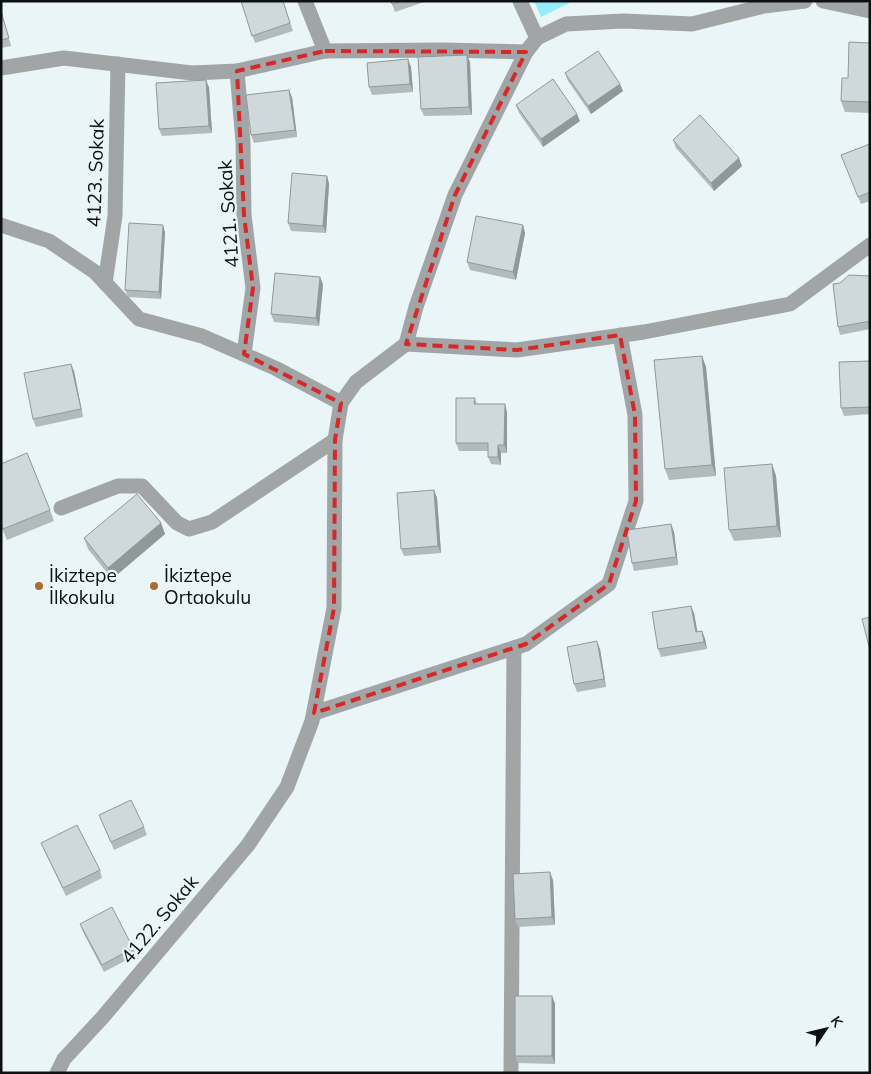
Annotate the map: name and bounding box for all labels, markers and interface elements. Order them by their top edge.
street label: 4123. Sokak [81,118,109,228]
street label: 4121. Sokak [212,159,244,269]
place label: İkiztepe İlkokulu [49,563,117,609]
place label: İkiztepe Ortaokulu [164,563,251,609]
marker: İkiztepe İlkokulu [33,580,45,592]
marker: İkiztepe Ortaokulu [148,580,160,592]
street label: 4122. Sokak [115,870,203,968]
north arrow [801,1004,851,1054]
text: K [827,1013,847,1031]

